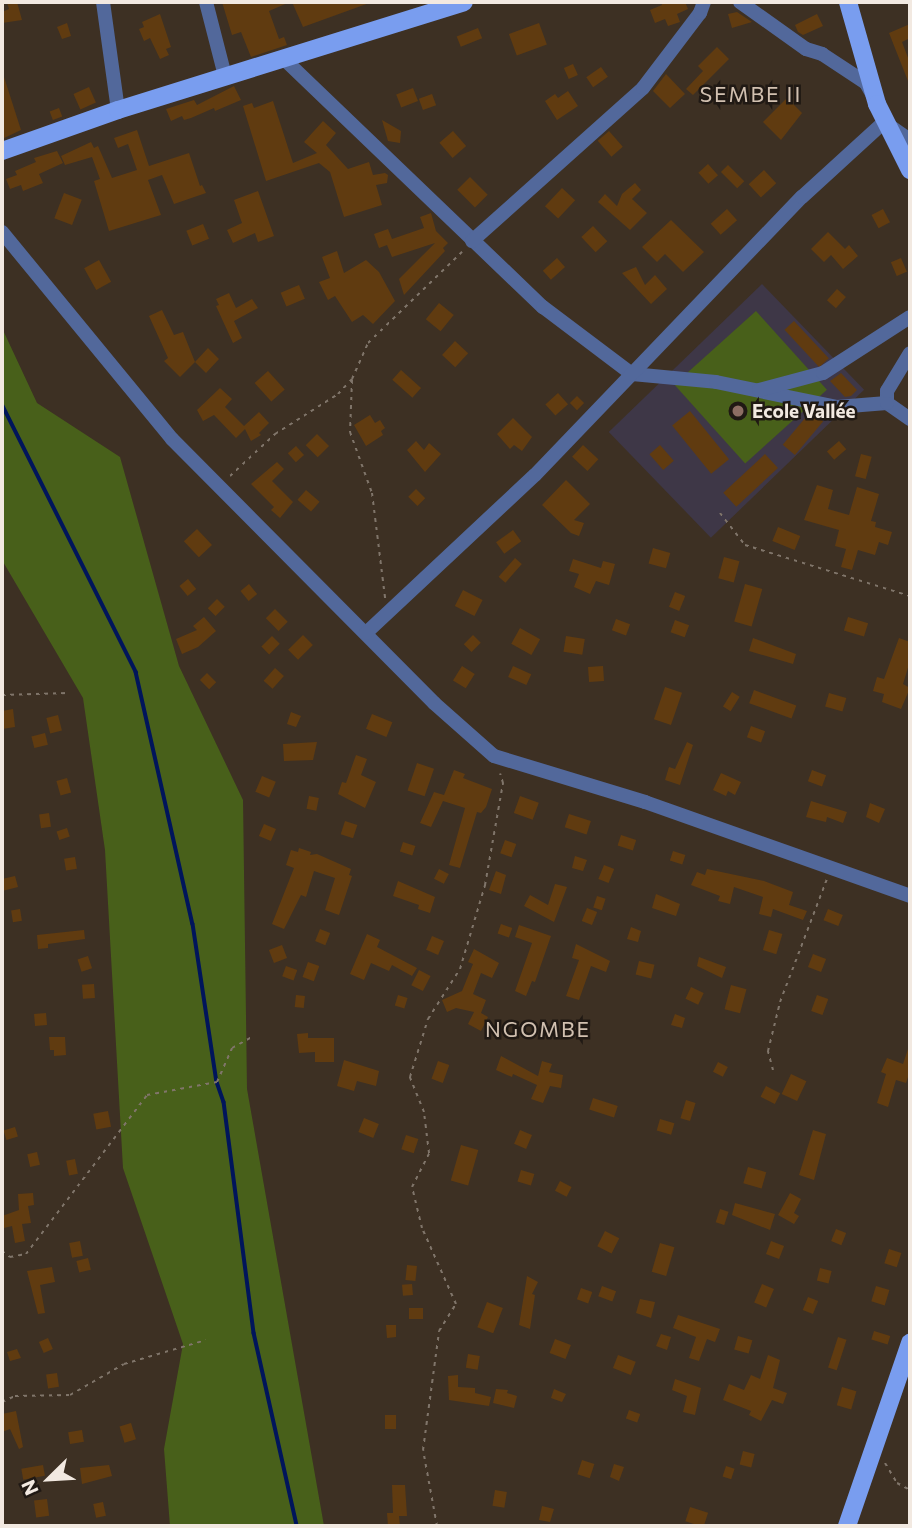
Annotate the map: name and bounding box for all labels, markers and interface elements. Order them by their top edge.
district label: SEMBE II [701,81,801,107]
place label: Ecole Vallée [752,400,856,422]
marker: Ecole Vallée [730,403,746,419]
district label: NGOMBE [486,1016,590,1042]
north arrow [14,1444,84,1514]
text: N [16,1477,43,1499]

